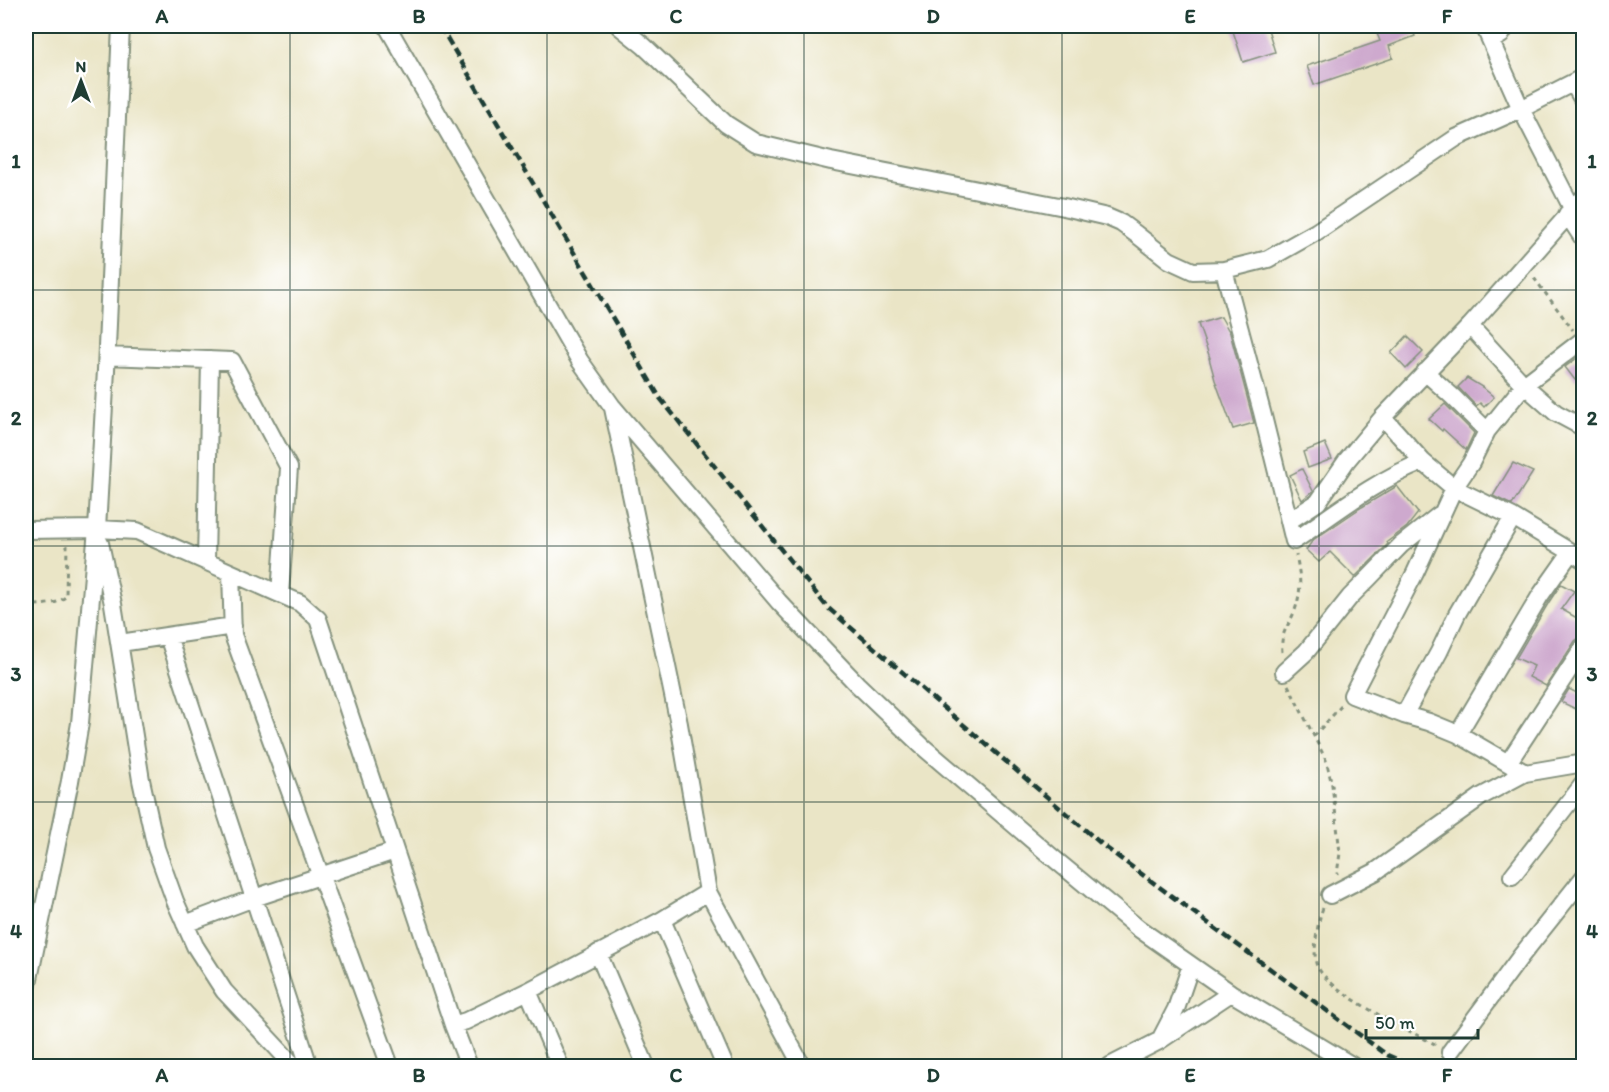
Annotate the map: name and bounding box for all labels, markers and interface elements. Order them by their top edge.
text: A [155,4,169,28]
text: B [413,4,426,28]
text: C [670,4,683,28]
text: D [926,4,940,28]
text: E [1184,4,1196,28]
text: F [1442,4,1453,28]
north arrow [51,51,111,111]
text: N [76,57,86,76]
text: 1 [11,149,21,173]
text: 1 [1587,149,1597,173]
text: 2 [11,406,22,430]
text: 2 [1587,406,1598,430]
text: 3 [11,662,22,686]
text: 3 [1587,662,1598,686]
text: 4 [10,919,22,943]
text: 4 [1586,919,1598,943]
scale bar [1366,1002,1478,1040]
text: 50 m [1375,1012,1415,1034]
text: A [155,1063,169,1087]
text: B [413,1063,426,1087]
text: C [670,1063,683,1087]
text: D [926,1063,940,1087]
text: E [1184,1063,1196,1087]
text: F [1442,1063,1453,1087]

